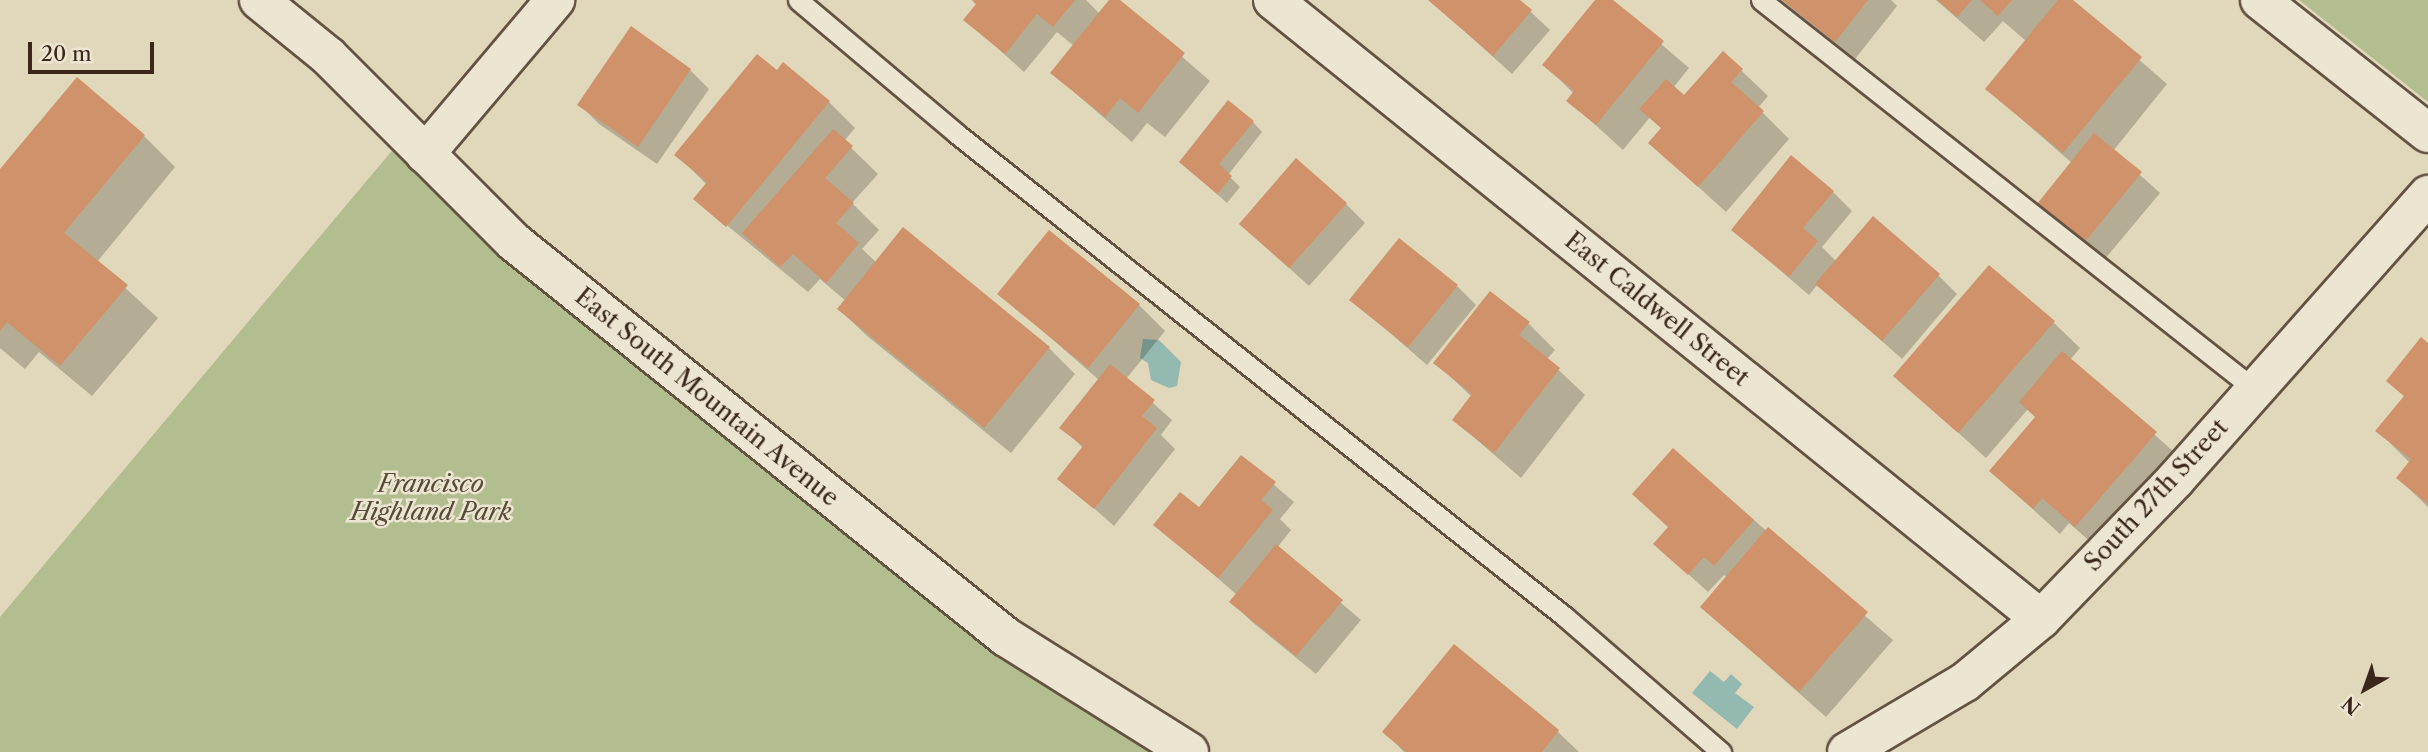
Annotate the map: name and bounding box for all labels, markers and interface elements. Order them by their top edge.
scale bar [32,28,158,72]
text: 20 m [41,41,92,66]
street label: East Caldwell Street [1559,226,1755,392]
street label: East South Mountain Avenue [569,281,845,513]
street label: South 27th Street [2078,413,2234,577]
park label: Francisco Highland Park [351,470,511,526]
north arrow [2330,654,2400,724]
text: N [2337,691,2365,720]

